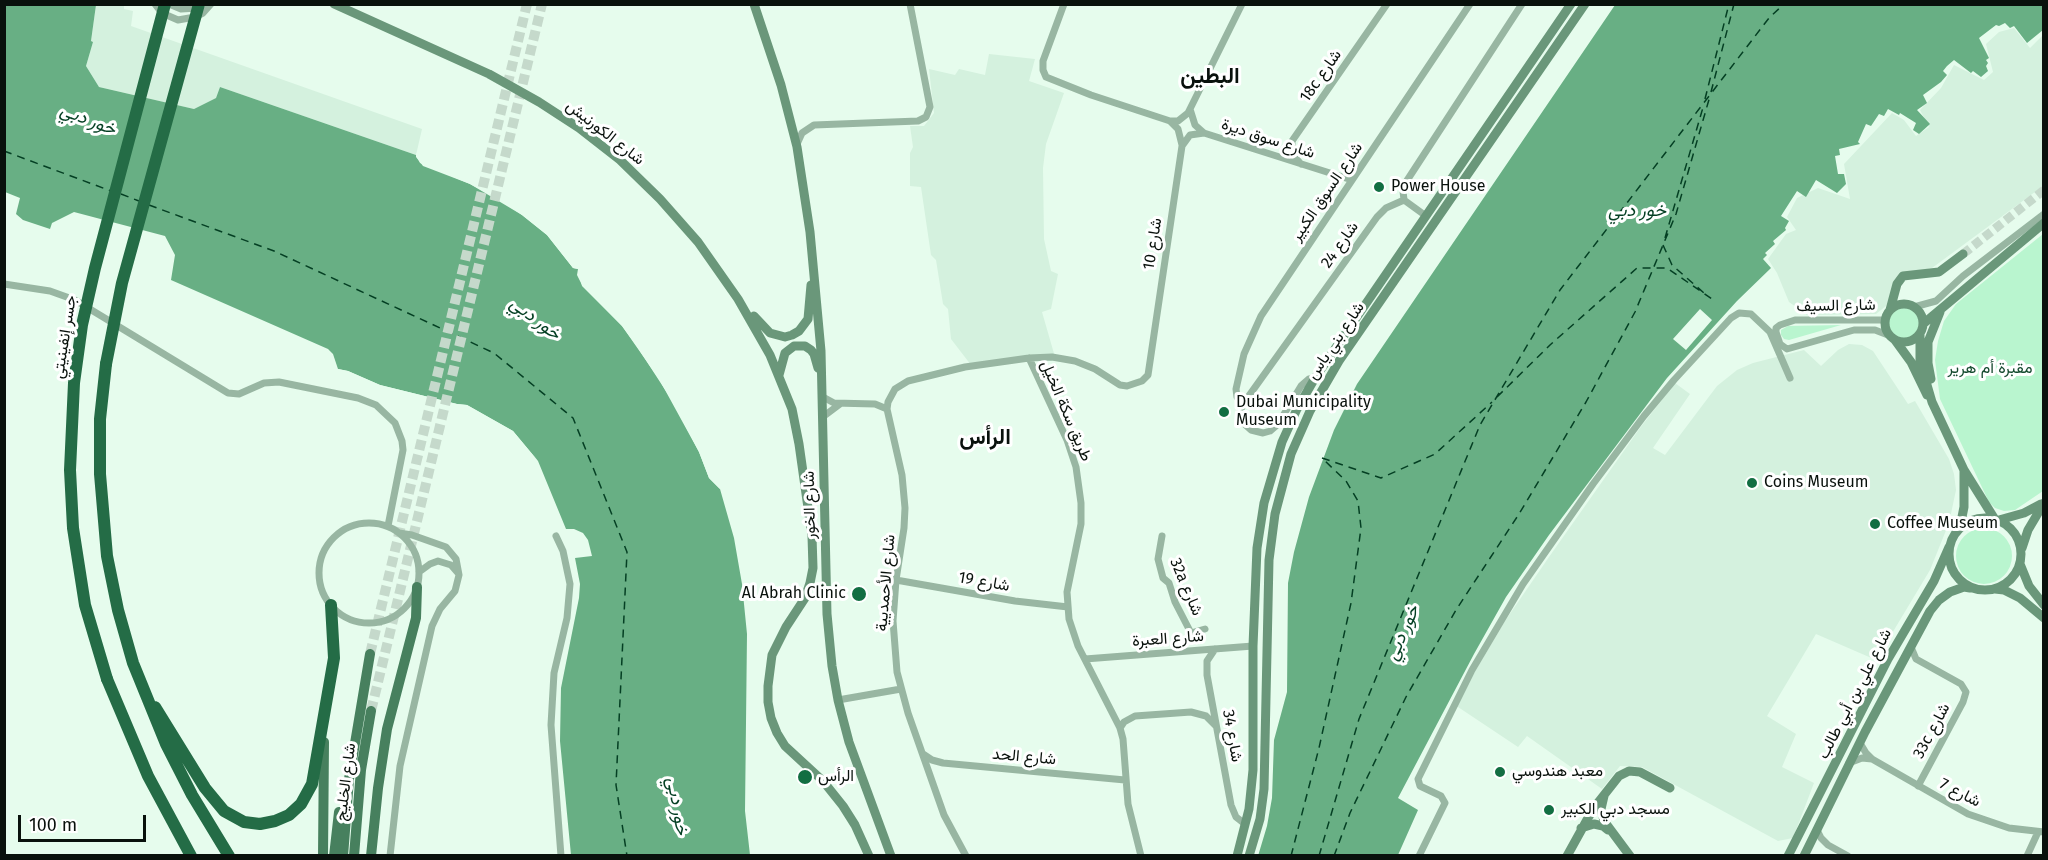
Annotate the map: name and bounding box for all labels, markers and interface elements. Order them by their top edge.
street label: 18c شارع [1296,46,1346,106]
district label: البطين [1180,64,1240,90]
street label: شارع الكورنيش [562,96,648,170]
water label: خور دبي [57,99,119,141]
street label: شارع سوق ديرة [1219,115,1317,163]
street label: شارع السوق الكبير [1287,139,1367,245]
place label: Power House [1391,177,1485,197]
marker: Power House [1372,180,1386,194]
water label: خور دبي [1608,200,1666,222]
street label: شارع 10 [1139,217,1167,271]
street label: شارع 24 [1317,218,1363,272]
water label: خور دبي [505,293,565,345]
street label: جسر إنفينيتي [49,294,81,380]
street label: شارع السيف [1796,296,1876,316]
street label: شارع بني ياس [1303,299,1369,383]
street label: طريق سكة الخيل [1036,358,1096,464]
park label: مقبرة أم هرير [1947,359,2033,379]
place label: Dubai Municipality Museum [1236,393,1371,431]
marker: Dubai Municipality Museum [1217,405,1231,419]
district label: الرأس [959,425,1011,451]
street label: شارع الخور [800,471,820,539]
place label: Coins Museum [1764,473,1869,493]
marker: Coins Museum [1745,476,1759,490]
place label: Coffee Museum [1887,514,1998,534]
marker: Coffee Museum [1868,517,1882,531]
street label: شارع الأحمديية [872,534,900,632]
street label: 32a شارع [1165,555,1207,619]
street label: شارع 19 [957,568,1011,596]
place label: Al Abrah Clinic [742,584,846,604]
marker: Al Abrah Clinic [850,585,868,603]
water label: خور دبي [1381,602,1425,664]
street label: شارع علي بن أبي طالب [1814,626,1896,762]
street label: شارع العبرة [1132,627,1204,651]
street label: 33c شارع [1909,700,1955,762]
street label: شارع 34 [1218,708,1246,764]
street label: شارع الخليج [332,742,360,822]
street label: شارع الحد [991,745,1057,769]
place label: معبد هندوسي [1512,762,1603,782]
marker: معبد هندوسي [1493,765,1507,779]
place label: الرأس [818,767,854,787]
marker: الرأس [796,768,814,786]
water label: خور دبي [661,775,693,837]
street label: شارع 7 [1936,775,1984,811]
place label: مسجد دبي الكبير [1561,800,1670,820]
scale bar [21,803,148,841]
marker: مسجد دبي الكبير [1542,803,1556,817]
text: 100 m [29,814,77,836]

